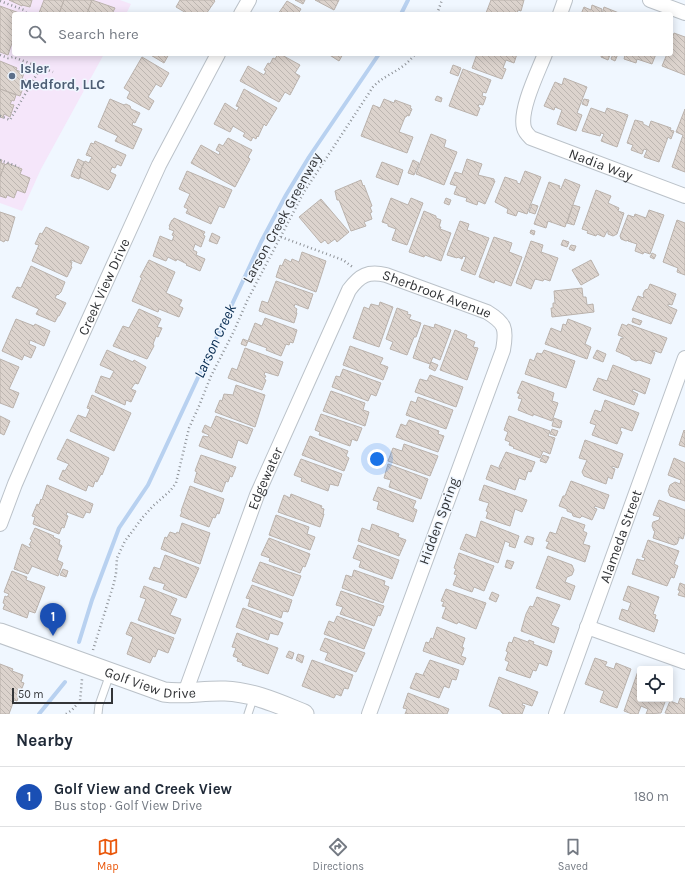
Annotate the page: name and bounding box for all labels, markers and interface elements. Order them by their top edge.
search box [12,12,673,56]
icon: search [26,23,48,45]
text: Search here [58,25,139,43]
place label: Isler Medford, LLC [20,60,105,93]
marker: Isler Medford, LLC [7,71,17,81]
street label: Nadia Way [567,145,636,184]
street label: Larson Creek Greenway [239,149,325,286]
street label: Creek View Drive [74,236,133,338]
street label: Sherbrook Avenue [380,266,495,322]
water label: Larson Creek [190,301,240,381]
street label: Edgewater [244,444,286,512]
your location [367,449,387,469]
street label: Hidden Spring [415,475,463,567]
street label: Alameda Street [596,487,645,585]
pin: 1 [40,603,66,636]
street label: Golf View Drive [102,663,196,702]
map controls [637,666,673,702]
button: locate [637,666,673,702]
scale bar [12,686,113,705]
text: 50 m [18,688,44,701]
text: Nearby [16,730,73,750]
text: Golf View and Creek View [54,780,232,798]
text: 1 [27,789,31,804]
text: 180 m [634,789,669,804]
text: Bus stop · Golf View Drive [54,798,202,813]
tab: Map [97,836,119,873]
tab: Directions [312,836,364,873]
tab: Saved [558,836,588,873]

